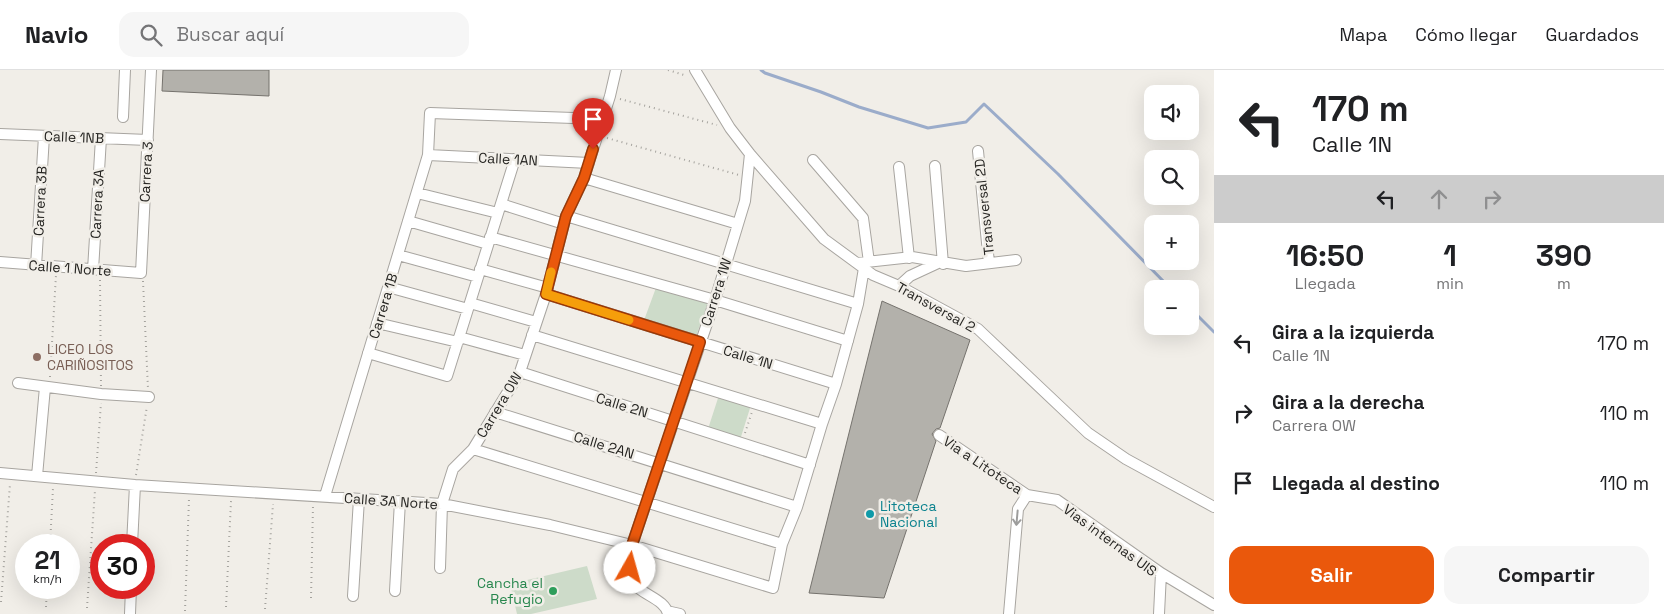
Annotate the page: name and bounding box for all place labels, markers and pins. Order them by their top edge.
pin [572,98,614,149]
place label: LICEO LOS CARIÑOSITOS [47,340,133,374]
marker: LICEO LOS CARIÑOSITOS [31,351,43,363]
place label: Litoteca Nacional [880,497,938,531]
marker: Litoteca Nacional [864,508,876,520]
place label: Cancha el Refugio [477,574,543,608]
marker: Cancha el Refugio [547,585,559,597]

